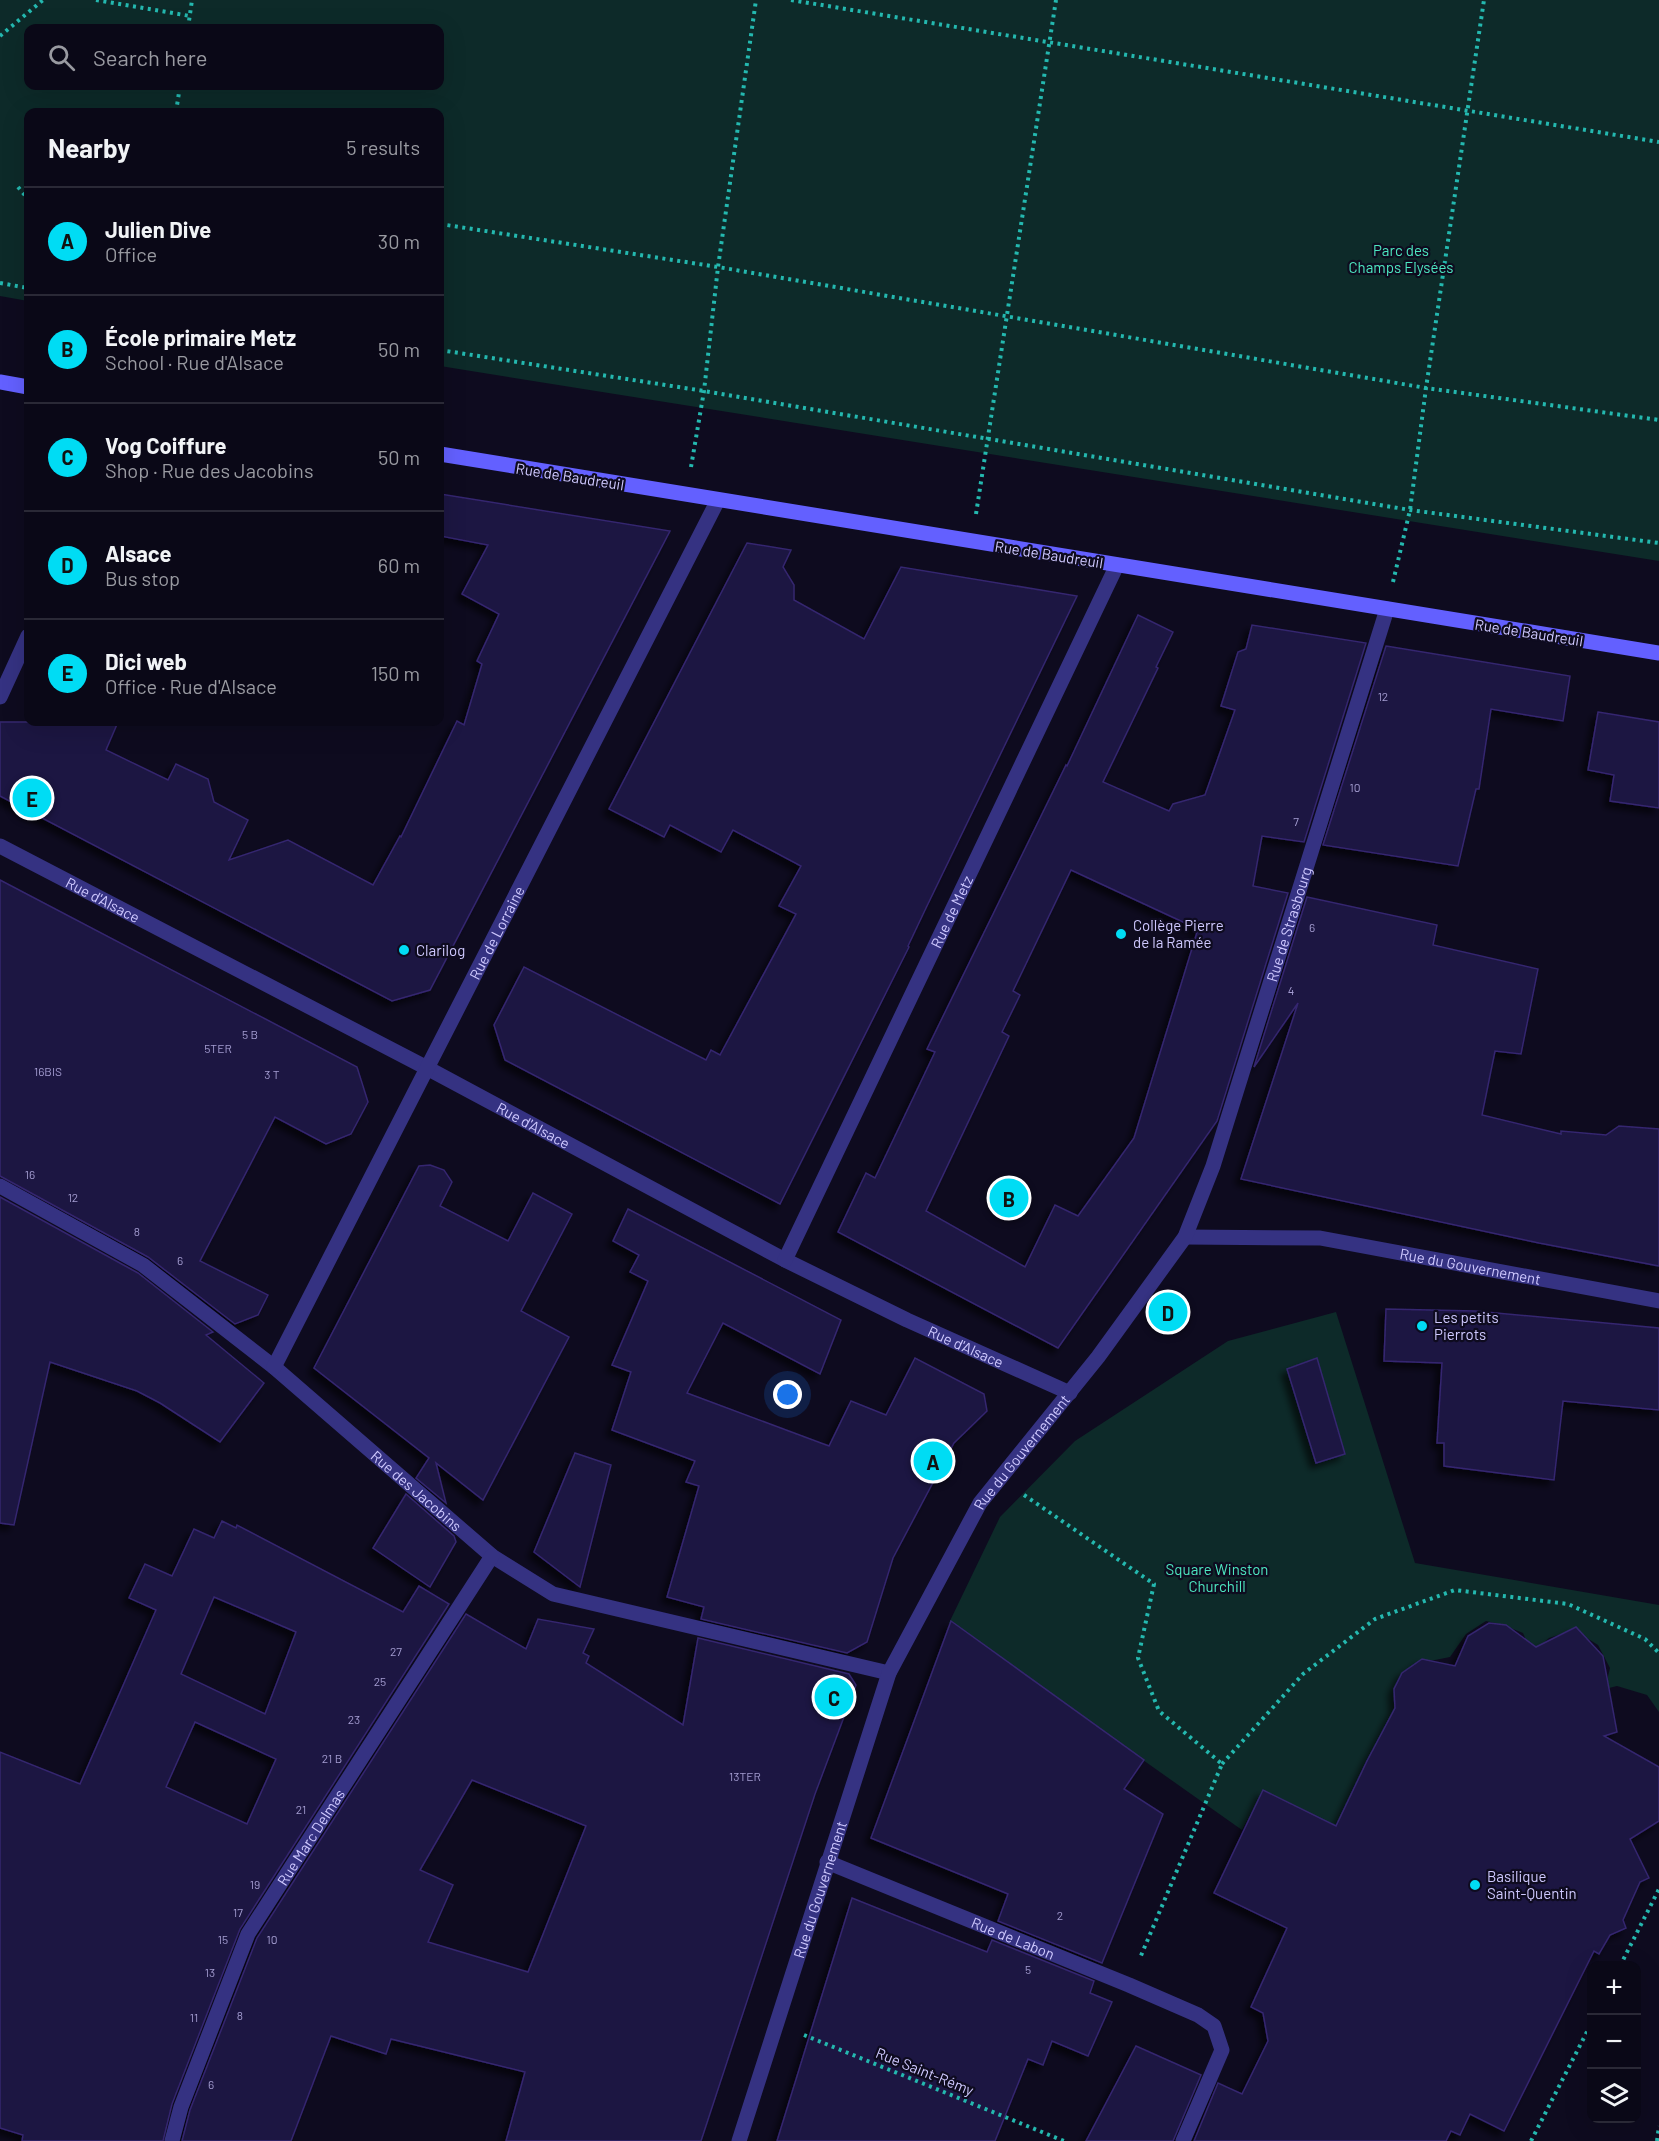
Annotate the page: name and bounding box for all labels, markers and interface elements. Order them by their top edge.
search box [24,24,444,90]
icon: search [45,41,78,74]
text: Search here [93,44,207,70]
text: Nearby [48,132,130,163]
text: 5 results [346,135,420,159]
text: Julien Dive [105,216,211,242]
text: A [61,229,74,253]
text: 30 m [378,229,420,253]
park label: Parc des Champs Elysées [1348,241,1454,276]
text: Office [105,242,157,266]
text: École primaire Metz [105,324,296,350]
text: B [61,337,74,361]
text: 50 m [378,337,420,361]
text: School · Rue d'Alsace [105,350,284,374]
text: Vog Coiffure [105,432,227,458]
text: C [61,445,74,469]
text: 50 m [378,445,420,469]
text: Shop · Rue des Jacobins [105,458,314,482]
street label: Rue de Baudreuil [515,459,625,493]
street label: Rue de Baudreuil [994,537,1104,571]
text: Alsace [105,540,171,566]
text: D [61,553,74,577]
text: 60 m [378,553,420,577]
text: Bus stop [105,566,180,590]
street label: Rue de Baudreuil [1474,615,1584,649]
text: Dici web [105,648,187,674]
text: E [62,661,73,685]
text: 150 m [371,661,420,685]
text: Office · Rue d'Alsace [105,674,277,698]
house number: 12 [1378,689,1388,703]
pin: E [12,776,51,820]
house number: 10 [1350,780,1360,794]
house number: 7 [1293,814,1299,828]
street label: Rue de Strasbourg [1262,864,1315,984]
street label: Rue de Metz [926,872,977,951]
street label: Rue d'Alsace [63,873,143,926]
street label: Rue de Lorraine [465,883,528,982]
place label: Collège Pierre de la Ramée [1133,916,1224,951]
house number: 6 [1309,920,1315,934]
marker: Collège Pierre de la Ramée [1114,927,1128,941]
place label: Clarilog [416,941,465,959]
marker: Clarilog [397,943,411,957]
house number: 4 [1288,983,1294,997]
house number: 5 B [242,1027,258,1041]
house number: 5TER [204,1041,232,1055]
house number: 16BIS [34,1064,62,1078]
house number: 3 T [264,1067,280,1081]
street label: Rue d'Alsace [494,1098,573,1152]
house number: 16 [25,1167,35,1181]
pin: B [990,1176,1028,1220]
house number: 12 [68,1190,78,1204]
house number: 8 [134,1224,140,1238]
street label: Rue du Gouvernement [1398,1244,1542,1288]
house number: 6 [177,1253,183,1267]
pin: D [1148,1290,1188,1334]
place label: Les petits Pierrots [1434,1308,1499,1343]
marker: Les petits Pierrots [1415,1319,1429,1333]
street label: Rue d'Alsace [925,1322,1006,1371]
your location [773,1380,802,1409]
street label: Rue du Gouvernement [969,1391,1073,1512]
pin: A [914,1438,952,1484]
street label: Rue des Jacobins [367,1446,466,1535]
park label: Square Winston Churchill [1166,1560,1268,1595]
house number: 27 [390,1644,402,1658]
house number: 25 [374,1674,386,1688]
pin: C [814,1674,854,1720]
house number: 23 [348,1712,360,1726]
house number: 21 B [322,1751,342,1765]
house number: 13TER [729,1769,761,1783]
street label: Rue Marc Delmas [273,1786,348,1889]
house number: 21 [296,1802,306,1816]
street label: Rue du Gouvernement [789,1819,850,1960]
place label: Basilique Saint-Quentin [1487,1867,1577,1902]
house number: 19 [250,1877,260,1891]
marker: Basilique Saint-Quentin [1468,1878,1482,1892]
house number: 17 [233,1905,243,1919]
house number: 2 [1057,1908,1063,1922]
street label: Rue de Labon [969,1913,1057,1963]
house number: 15 [218,1932,228,1946]
house number: 10 [267,1932,277,1946]
map controls [1587,1961,1641,2123]
button: + [1587,1961,1641,2015]
house number: 5 [1025,1962,1031,1976]
house number: 13 [205,1965,215,1979]
house number: 8 [237,2008,243,2022]
house number: 11 [190,2010,198,2024]
button: − [1587,2015,1641,2069]
street label: Rue Saint-Rémy [873,2043,977,2099]
button: layers [1587,2069,1641,2123]
house number: 6 [208,2077,214,2091]

